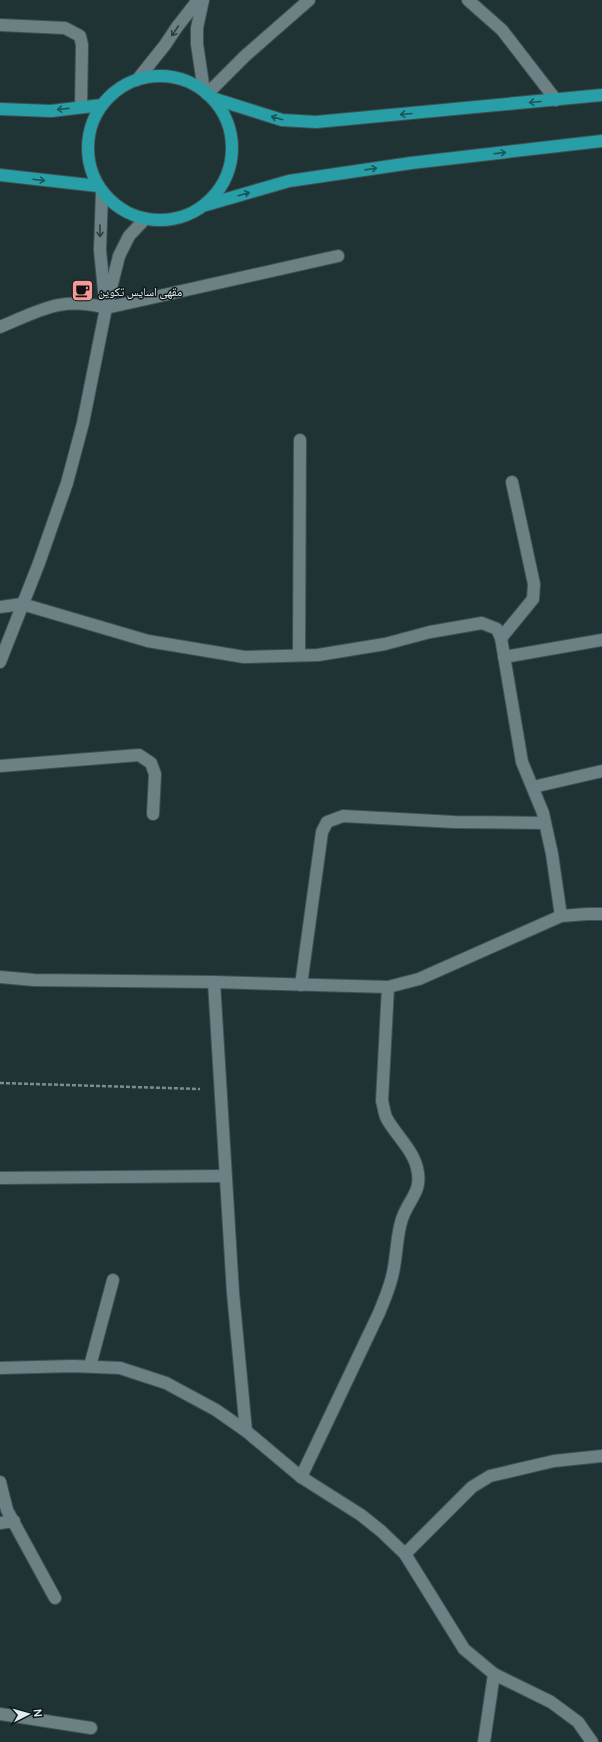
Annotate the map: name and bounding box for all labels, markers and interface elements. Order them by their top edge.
one-way arrow [170,25,178,37]
one-way arrow [529,99,542,106]
one-way arrow [57,106,70,113]
one-way arrow [400,111,413,118]
one-way arrow [270,114,283,121]
one-way arrow [493,149,506,157]
one-way arrow [364,165,377,173]
one-way arrow [32,176,45,184]
one-way arrow [237,190,250,197]
one-way arrow [96,224,104,237]
cafe icon: مقهى اسايس تكوين [70,278,96,304]
place label: مقهى اسايس تكوين [98,283,182,300]
north arrow [8,1694,48,1734]
text: N [31,1708,46,1718]

